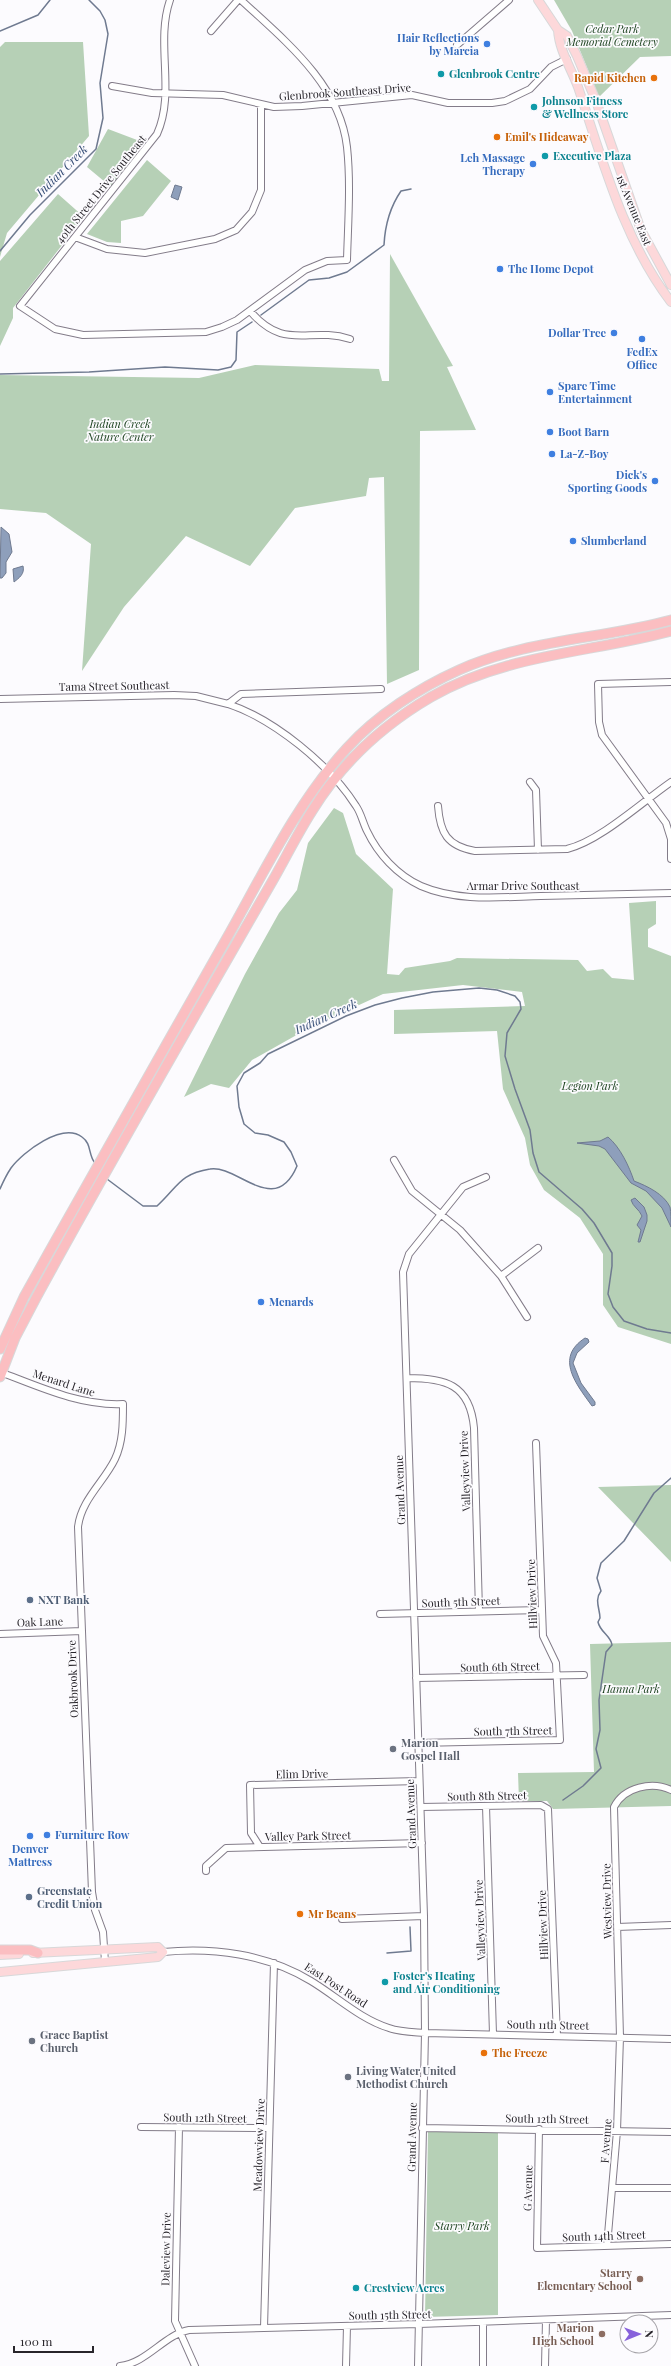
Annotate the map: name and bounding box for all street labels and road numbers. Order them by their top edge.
street label: Glenbrook Southeast Drive [278,79,412,104]
street label: 40th Street Drive Southeast [52,131,149,246]
street label: 1st Avenue East [613,172,656,248]
street label: Tama Street Southeast [59,677,170,694]
street label: Armar Drive Southeast [466,878,579,893]
street label: Menard Lane [31,1365,98,1400]
street label: Valleyview Drive [456,1430,473,1513]
street label: Grand Avenue [391,1454,408,1525]
street label: Hillview Drive [523,1558,540,1629]
street label: South 5th Street [421,1593,501,1610]
street label: Oak Lane [17,1613,64,1630]
street label: Oakbrook Drive [64,1639,81,1718]
street label: South 6th Street [460,1658,540,1675]
street label: South 7th Street [474,1722,553,1739]
street label: Elim Drive [276,1766,329,1781]
street label: Grand Avenue [402,1778,419,1849]
street label: South 8th Street [447,1787,527,1804]
street label: Valley Park Street [264,1827,351,1844]
street label: Westview Drive [598,1863,615,1940]
street label: Valleyview Drive [471,1879,488,1962]
street label: Hillview Drive [534,1889,551,1960]
street label: East Post Road [302,1959,371,2011]
street label: South 11th Street [507,2016,589,2033]
street label: Meadowview Drive [249,2098,268,2192]
street label: Grand Avenue [403,2102,420,2172]
street label: South 12th Street [163,2109,247,2126]
street label: South 12th Street [505,2110,589,2127]
street label: F Avenue [596,2118,615,2164]
street label: G Avenue [520,2164,535,2211]
street label: Daleview Drive [157,2211,174,2286]
street label: South 14th Street [562,2227,646,2244]
street label: South 15th Street [349,2306,432,2323]

